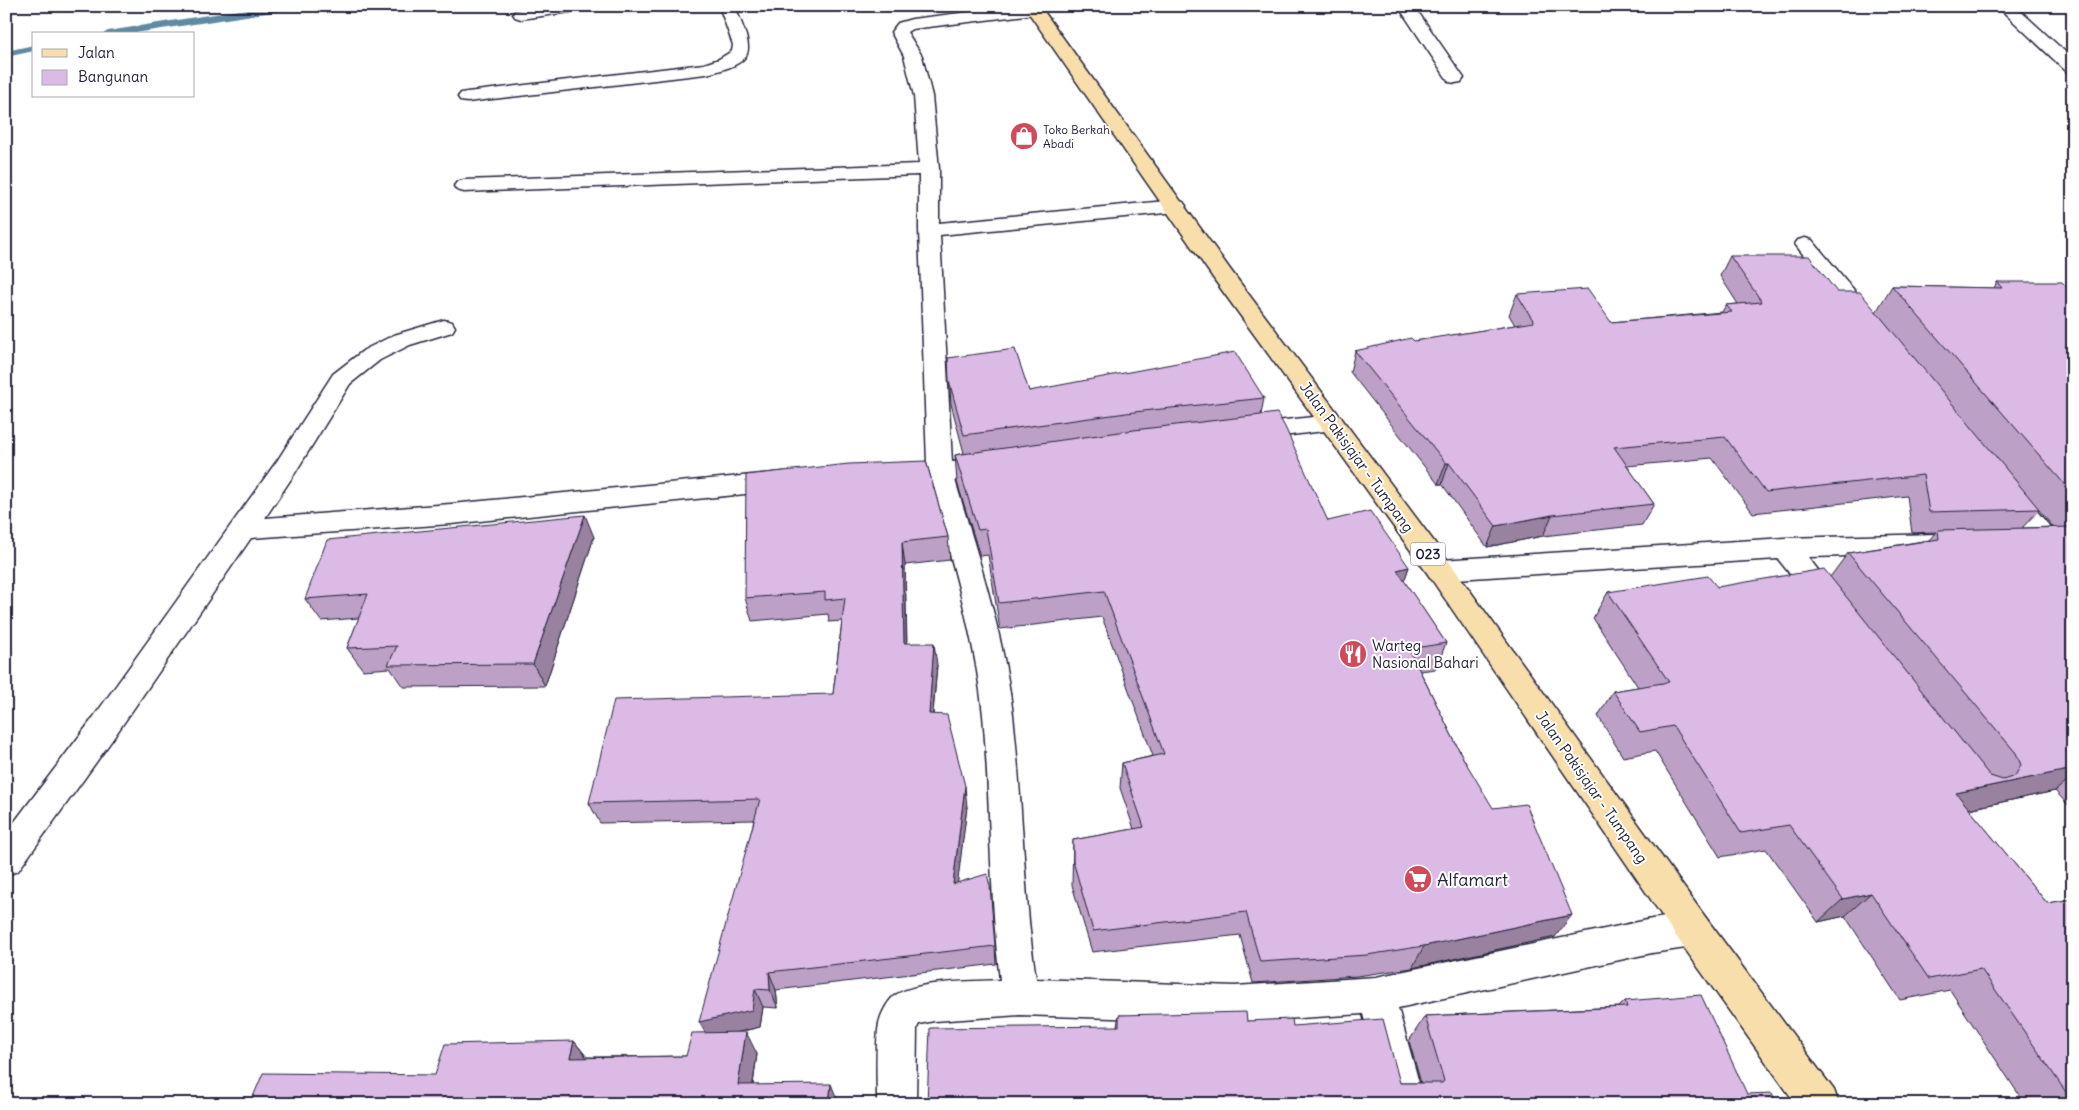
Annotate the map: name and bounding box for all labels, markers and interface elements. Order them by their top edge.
legend [32,32,195,98]
text: Jalan [78,43,115,62]
text: Bangunan [78,67,148,86]
shop icon: Toko Berkah Abadi [1009,121,1039,151]
place label: Toko Berkah Abadi [1043,122,1110,151]
street label: Jalan Pakisjajar - Tumpang [1296,378,1418,536]
road number: 023 [1410,542,1446,566]
place label: Warteg Nasional Bahari [1372,636,1479,672]
restaurant icon: Warteg Nasional Bahari [1338,639,1368,669]
street label: Jalan Pakisjajar - Tumpang [1532,707,1652,867]
supermarket icon: Alfamart [1403,864,1433,894]
place label: Alfamart [1437,868,1508,891]

